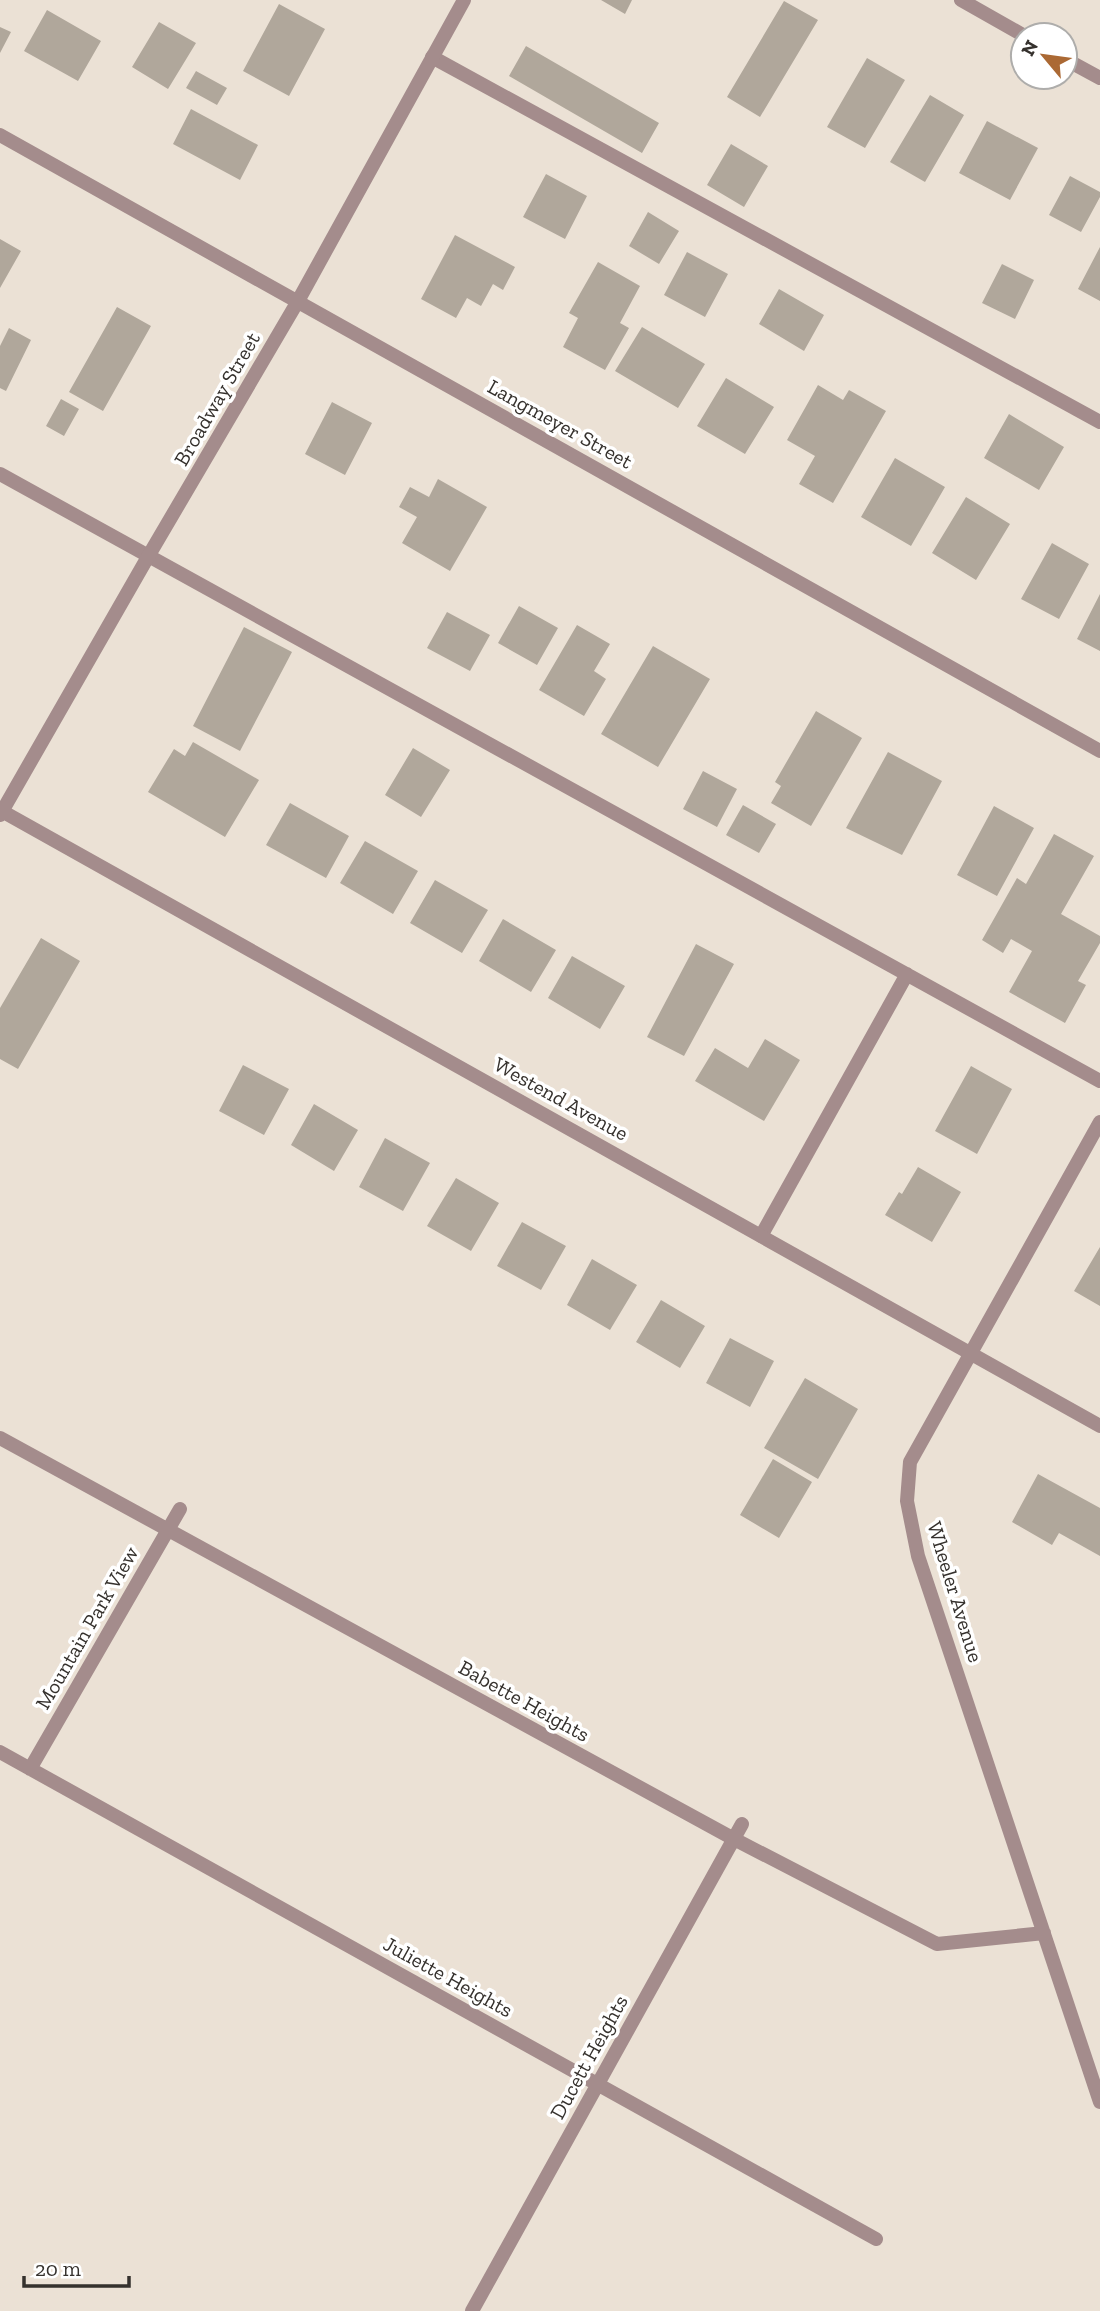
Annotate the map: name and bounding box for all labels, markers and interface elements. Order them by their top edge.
north arrow [1009,21,1079,91]
text: N [1016,36,1043,60]
street label: Broadway Street [168,327,265,470]
street label: Langmeyer Street [483,373,637,474]
street label: Westend Avenue [490,1051,633,1146]
street label: Wheeler Avenue [922,1519,989,1665]
street label: Mountain Park View [30,1542,143,1714]
street label: Babette Heights [455,1654,594,1747]
street label: Juliette Heights [379,1931,517,2022]
street label: Ducett Heights [544,1990,633,2123]
scale bar [24,2244,130,2288]
text: 20 m [35,2256,81,2281]

